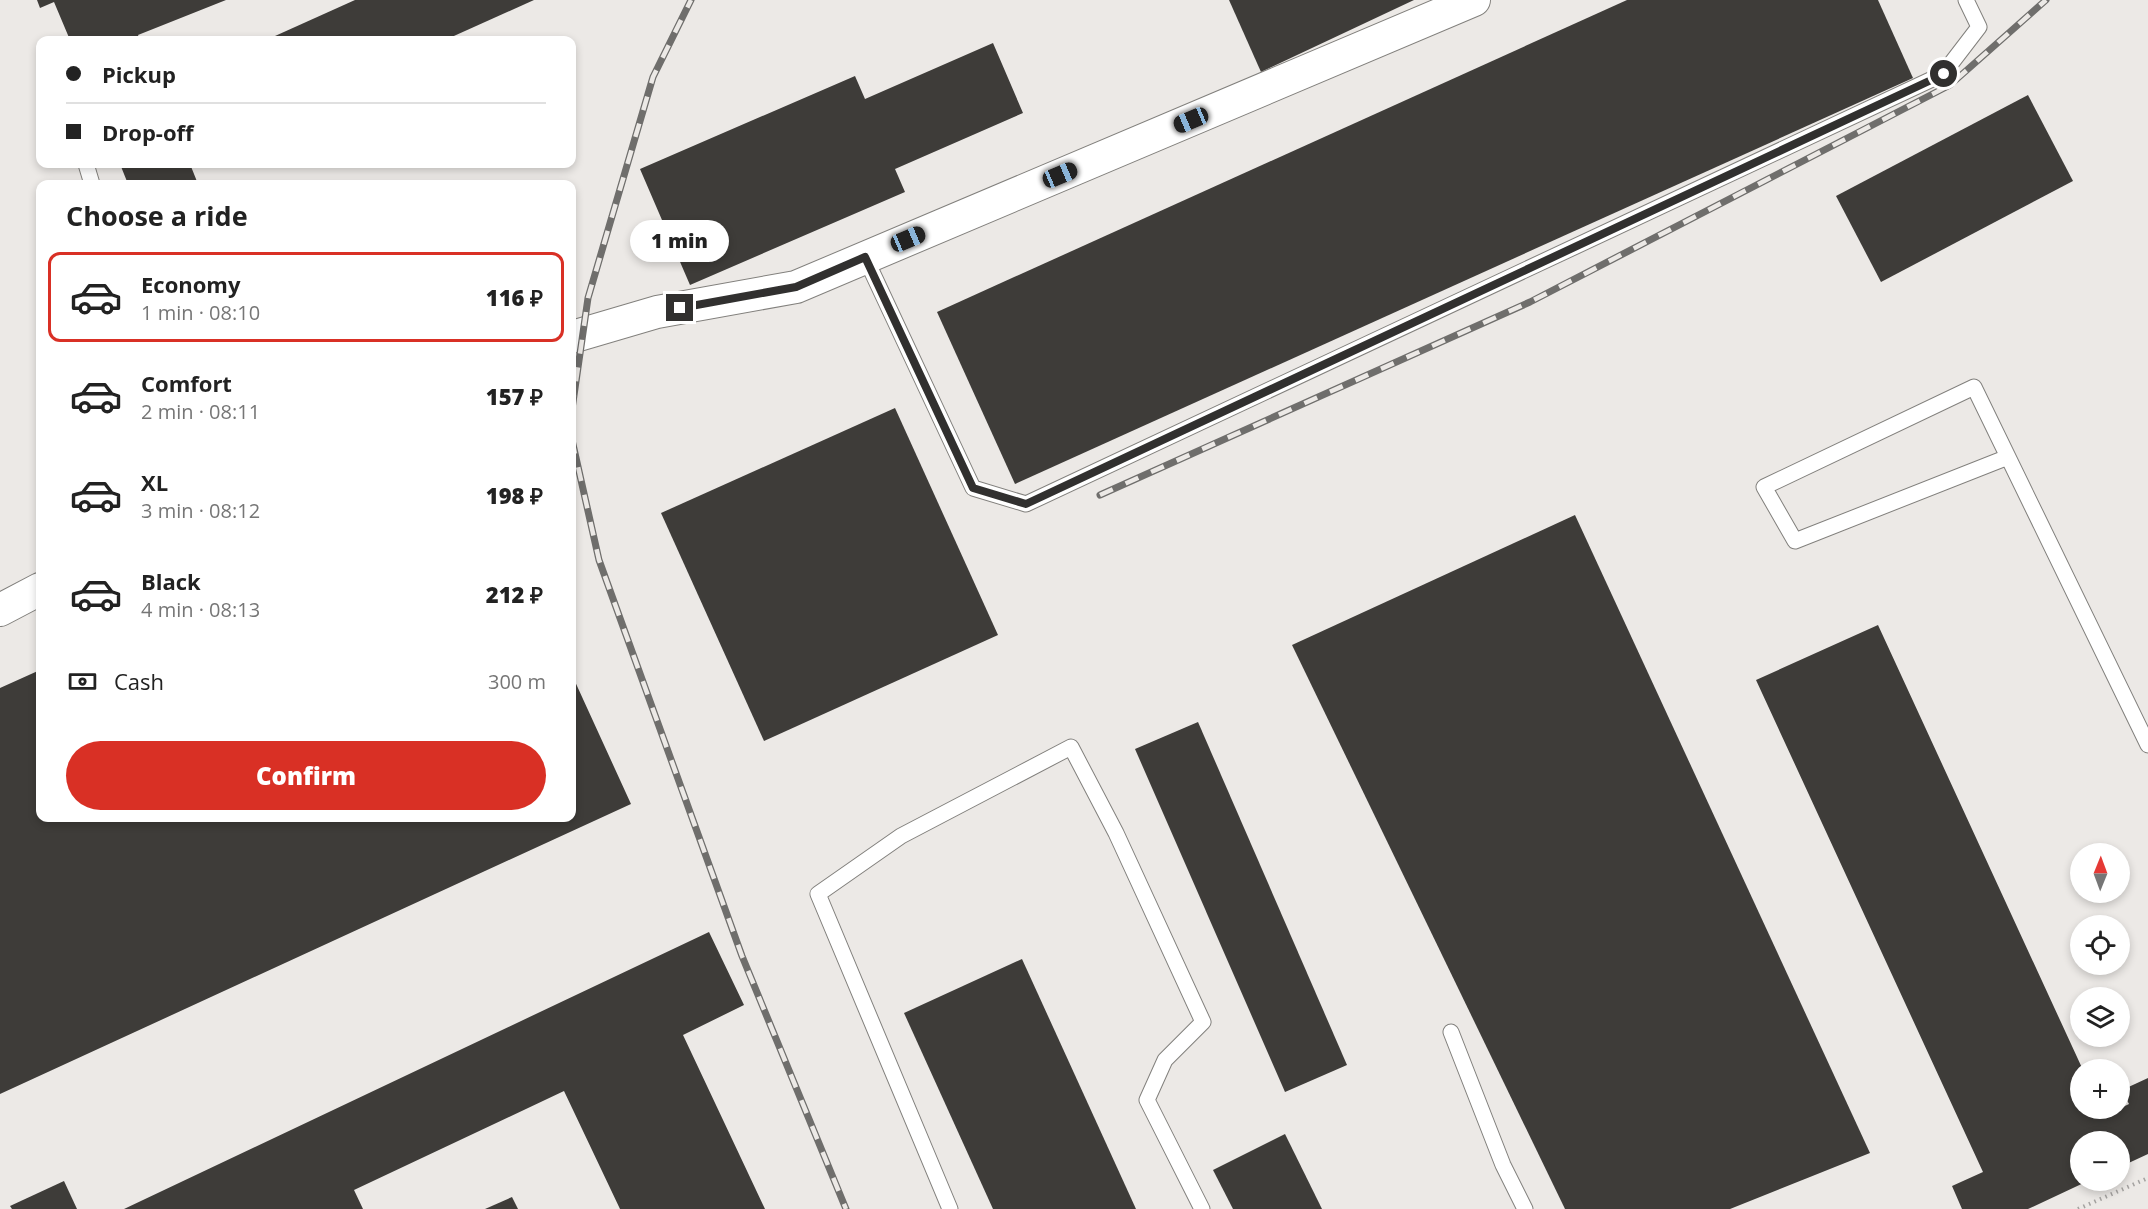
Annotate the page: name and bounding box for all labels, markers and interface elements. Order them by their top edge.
text: Pickup [102,59,176,89]
route start [1930,60,1957,87]
car [1171,105,1211,135]
text: Drop-off [102,117,194,147]
car [1040,160,1080,190]
text: Choose a ride [66,197,248,234]
callout: 1 min [630,221,730,263]
car [888,224,928,254]
text: 1 min [651,227,708,254]
text: Economy [141,269,240,299]
icon: car [69,270,123,324]
text: 116 ₽ [486,282,543,312]
route end [666,294,693,321]
text: 1 min · 08:10 [141,299,260,326]
text: Comfort [141,368,232,398]
icon: car [69,369,123,423]
text: 157 ₽ [486,381,543,411]
text: 2 min · 08:11 [141,398,260,425]
text: XL [141,467,168,497]
icon: car [69,468,123,522]
text: 198 ₽ [486,480,543,510]
text: 3 min · 08:12 [141,497,260,524]
text: Black [141,566,201,596]
icon: car [69,567,123,621]
text: 212 ₽ [486,579,543,609]
text: 4 min · 08:13 [141,596,260,623]
icon: cash [66,665,99,698]
text: Cash [114,666,164,696]
text: 300 m [488,668,546,695]
button: Confirm [66,741,546,810]
north arrow [2070,843,2130,903]
map controls [2070,843,2130,1191]
button: locate [2070,915,2130,975]
button: layers [2070,987,2130,1047]
button: + [2070,1059,2130,1119]
button: − [2070,1131,2130,1191]

